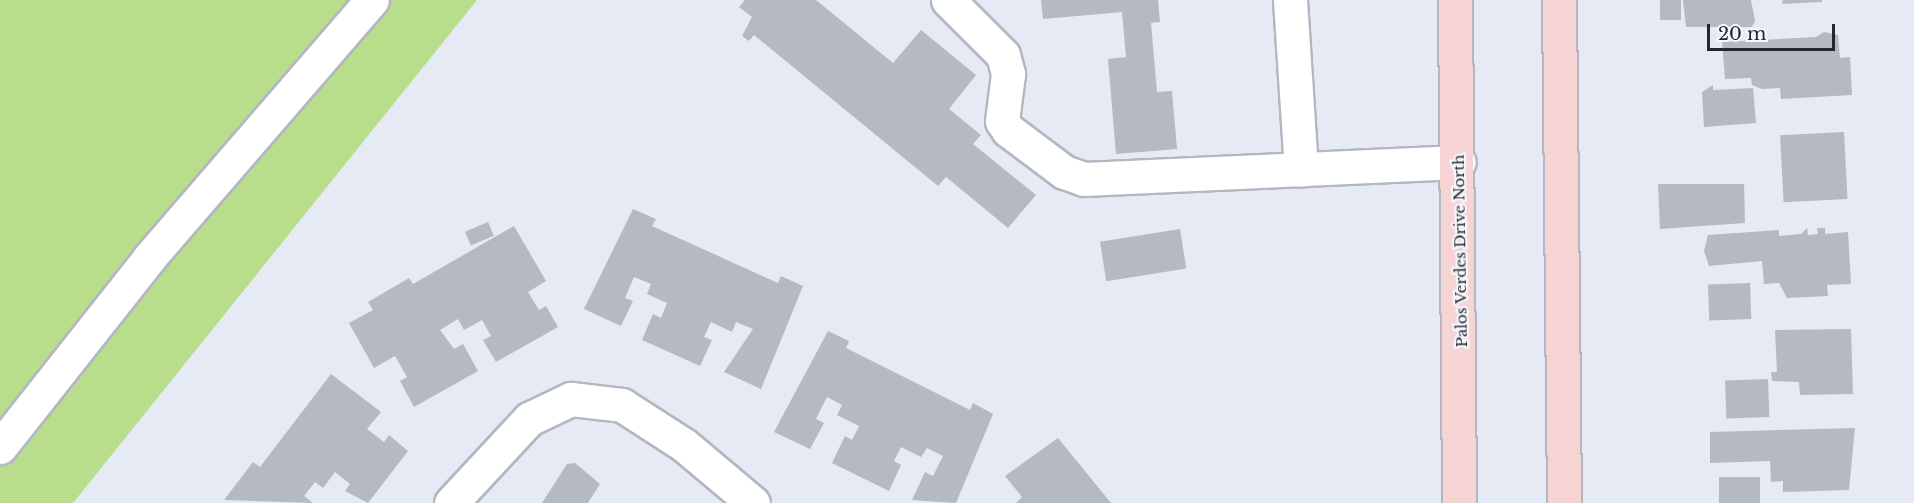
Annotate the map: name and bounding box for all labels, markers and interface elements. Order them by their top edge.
scale bar [1710,12,1838,50]
text: 20 m [1718,23,1766,45]
street label: Palos Verdes Drive North [1449,154,1471,348]

